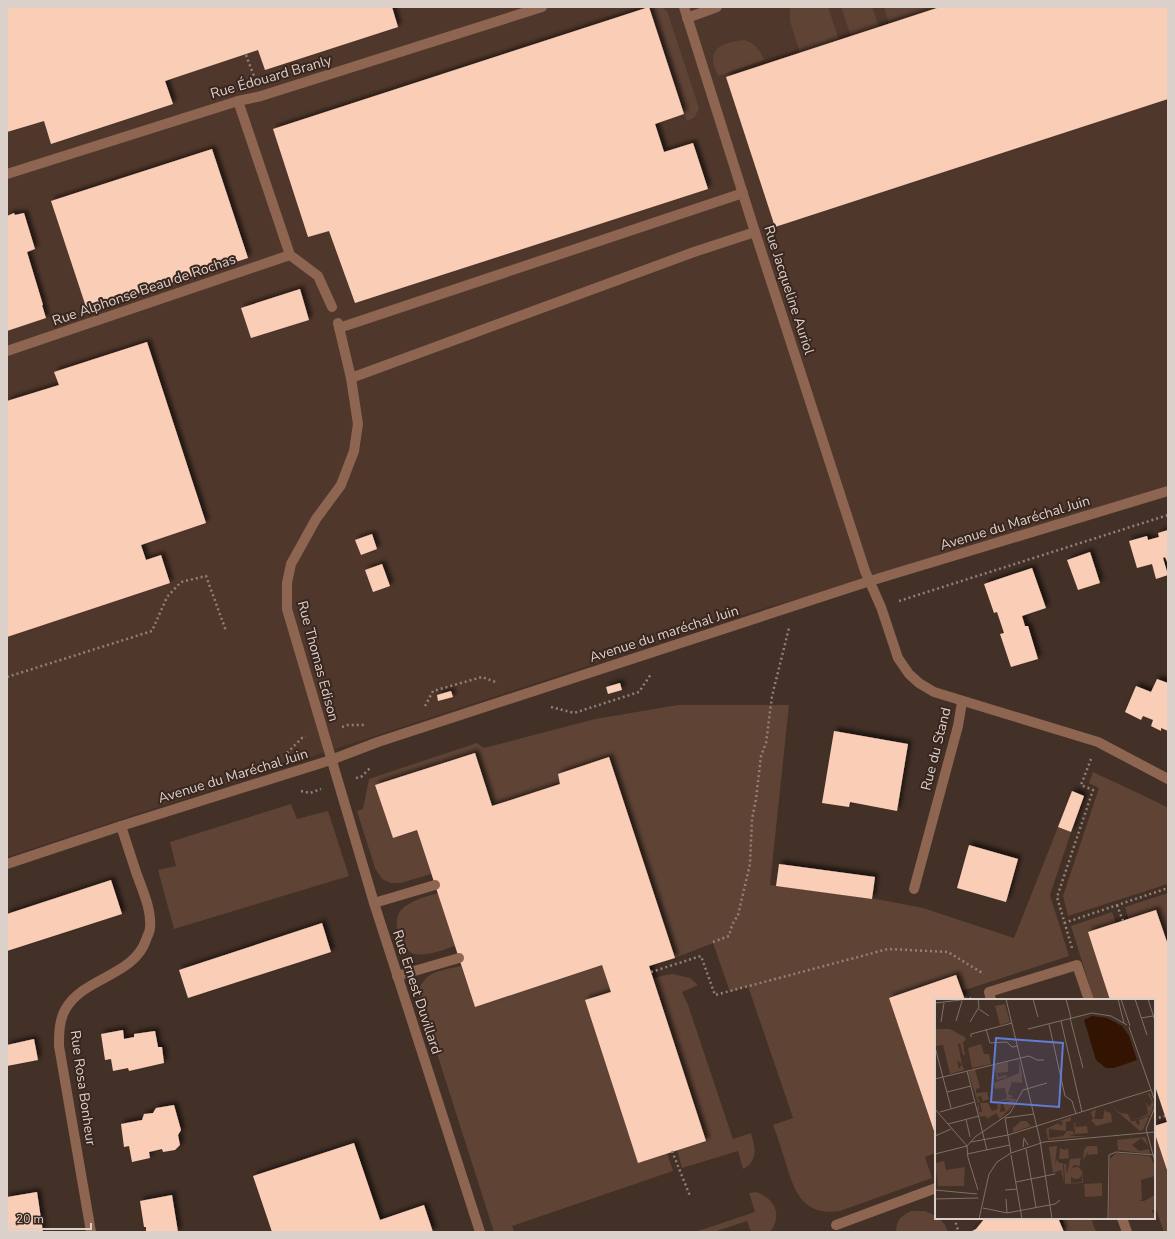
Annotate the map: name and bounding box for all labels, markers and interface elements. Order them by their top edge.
street label: Rue Édouard Branly [208,50,335,103]
street label: Rue Jacqueline Auriol [759,223,819,358]
street label: Rue Alphonse Beau de Rochas [50,250,238,330]
street label: Avenue du Maréchal Juin [938,491,1092,555]
street label: Rue Thomas Edison [293,599,343,723]
street label: Avenue du maréchal Juin [587,601,741,667]
street label: Rue du Stand [917,706,955,792]
street label: Avenue du Maréchal Juin [156,744,310,808]
street label: Rue Ernest Duvillard [388,927,446,1057]
inset map [935,999,1155,1219]
street label: Rue Rosa Bonheur [65,1029,101,1147]
scale bar [10,1205,91,1231]
text: 20 m [16,1211,44,1227]

